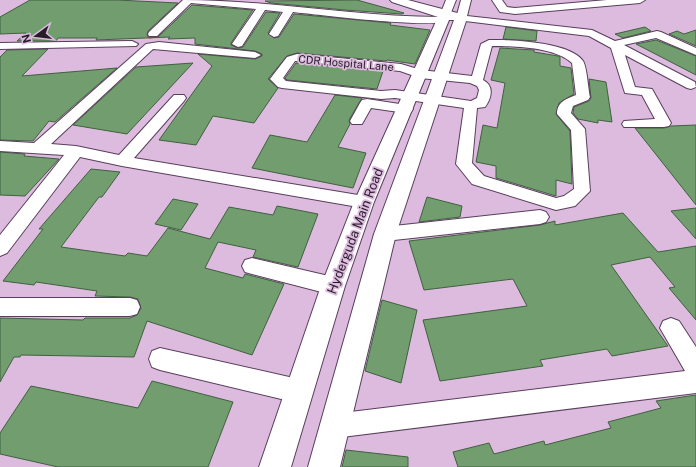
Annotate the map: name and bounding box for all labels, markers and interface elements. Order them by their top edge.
north arrow [16,16,56,56]
text: N [19,33,33,44]
street label: CDR Hospital Lane [298,53,394,73]
street label: Hyderguda Main Road [324,166,386,296]

